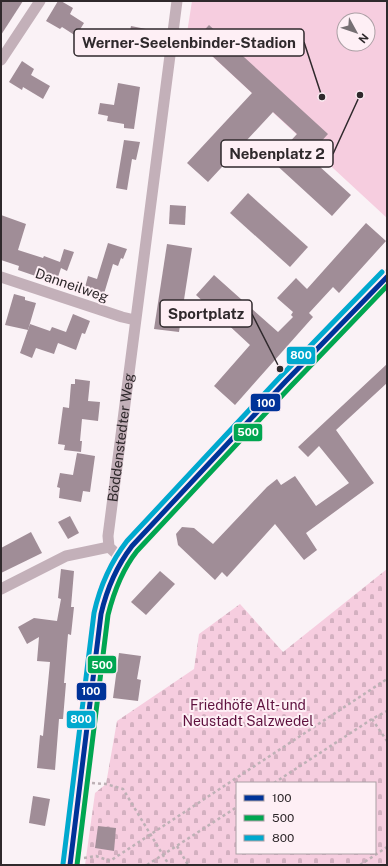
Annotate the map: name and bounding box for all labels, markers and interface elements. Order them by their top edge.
north arrow [336,12,376,52]
callout: Werner-Seelenbinder-Stadion [74,29,304,56]
text: N [356,31,371,46]
text: Werner-Seelenbinder-Stadion [82,34,296,51]
callout: Nebenplatz 2 [221,140,333,167]
text: Nebenplatz 2 [229,145,325,162]
street label: Danneilweg [33,265,111,305]
callout: Sportplatz [160,300,252,327]
text: Sportplatz [168,305,244,322]
line badge: 800 [286,346,316,365]
text: 800 [290,349,312,361]
street label: Böddenstedter Weg [104,372,137,503]
line badge: 100 [250,393,281,412]
text: 100 [257,397,275,409]
line badge: 500 [233,423,263,442]
text: 500 [237,426,259,438]
line badge: 500 [87,655,117,674]
text: 500 [91,659,113,671]
line badge: 100 [76,682,107,701]
text: 100 [82,685,100,697]
park label: Friedhöfe Alt- und Neustadt Salzwedel [182,697,314,729]
line badge: 800 [66,710,96,729]
text: 800 [70,713,92,725]
legend [236,782,376,854]
text: 100 [272,791,292,805]
text: 500 [272,811,294,825]
text: 800 [272,831,294,845]

